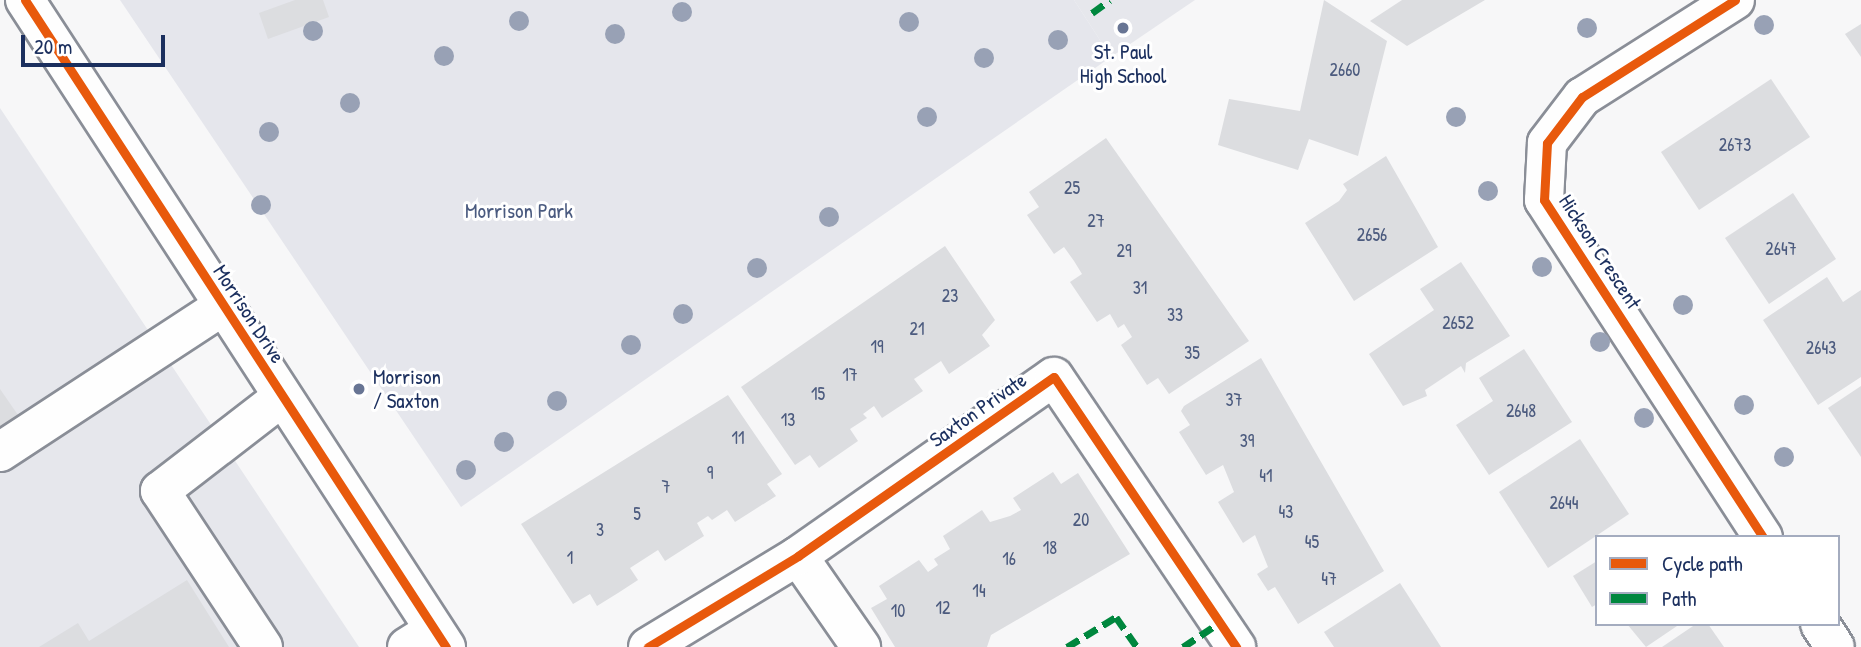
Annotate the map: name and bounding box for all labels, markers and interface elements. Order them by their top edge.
marker: St. Paul High School [1115,20,1131,36]
scale bar [24,21,168,65]
text: 20 m [34,32,72,61]
place label: St. Paul High School [1080,39,1166,89]
house number: 2660 [1330,59,1360,81]
house number: 2673 [1719,134,1751,156]
house number: 25 [1064,177,1080,199]
street label: Hickson Crescent [1554,190,1646,314]
park label: Morrison Park [465,198,573,224]
house number: 27 [1087,210,1105,232]
house number: 2656 [1357,224,1387,246]
house number: 2647 [1765,238,1797,260]
house number: 29 [1116,240,1132,262]
street label: Morrison Drive [208,260,290,368]
house number: 31 [1133,277,1147,299]
house number: 23 [942,285,958,307]
house number: 33 [1167,304,1183,326]
house number: 2652 [1442,312,1474,334]
house number: 21 [910,318,924,340]
house number: 19 [870,336,884,358]
house number: 2643 [1806,337,1836,359]
house number: 35 [1184,342,1200,364]
place label: Morrison / Saxton [373,364,441,414]
house number: 17 [842,364,858,386]
street label: Saxton Private [925,367,1031,453]
marker: Morrison / Saxton [351,381,367,397]
house number: 15 [811,383,825,405]
house number: 37 [1226,389,1242,411]
house number: 2648 [1506,400,1536,422]
house number: 13 [781,409,795,431]
house number: 11 [731,427,745,449]
house number: 39 [1240,430,1254,452]
house number: 9 [707,462,713,484]
house number: 41 [1259,465,1273,487]
house number: 7 [662,476,670,498]
house number: 2644 [1549,492,1579,514]
house number: 43 [1279,501,1293,523]
house number: 5 [633,503,641,525]
house number: 20 [1073,509,1089,531]
house number: 3 [596,519,604,541]
house number: 45 [1305,531,1319,553]
legend [1595,535,1840,626]
house number: 18 [1043,537,1057,559]
house number: 1 [567,547,573,569]
house number: 16 [1002,548,1016,570]
text: Cycle path [1662,549,1743,578]
house number: 47 [1321,568,1337,590]
house number: 14 [972,580,986,602]
text: Path [1662,584,1696,613]
house number: 12 [936,597,950,619]
house number: 10 [891,600,905,622]

